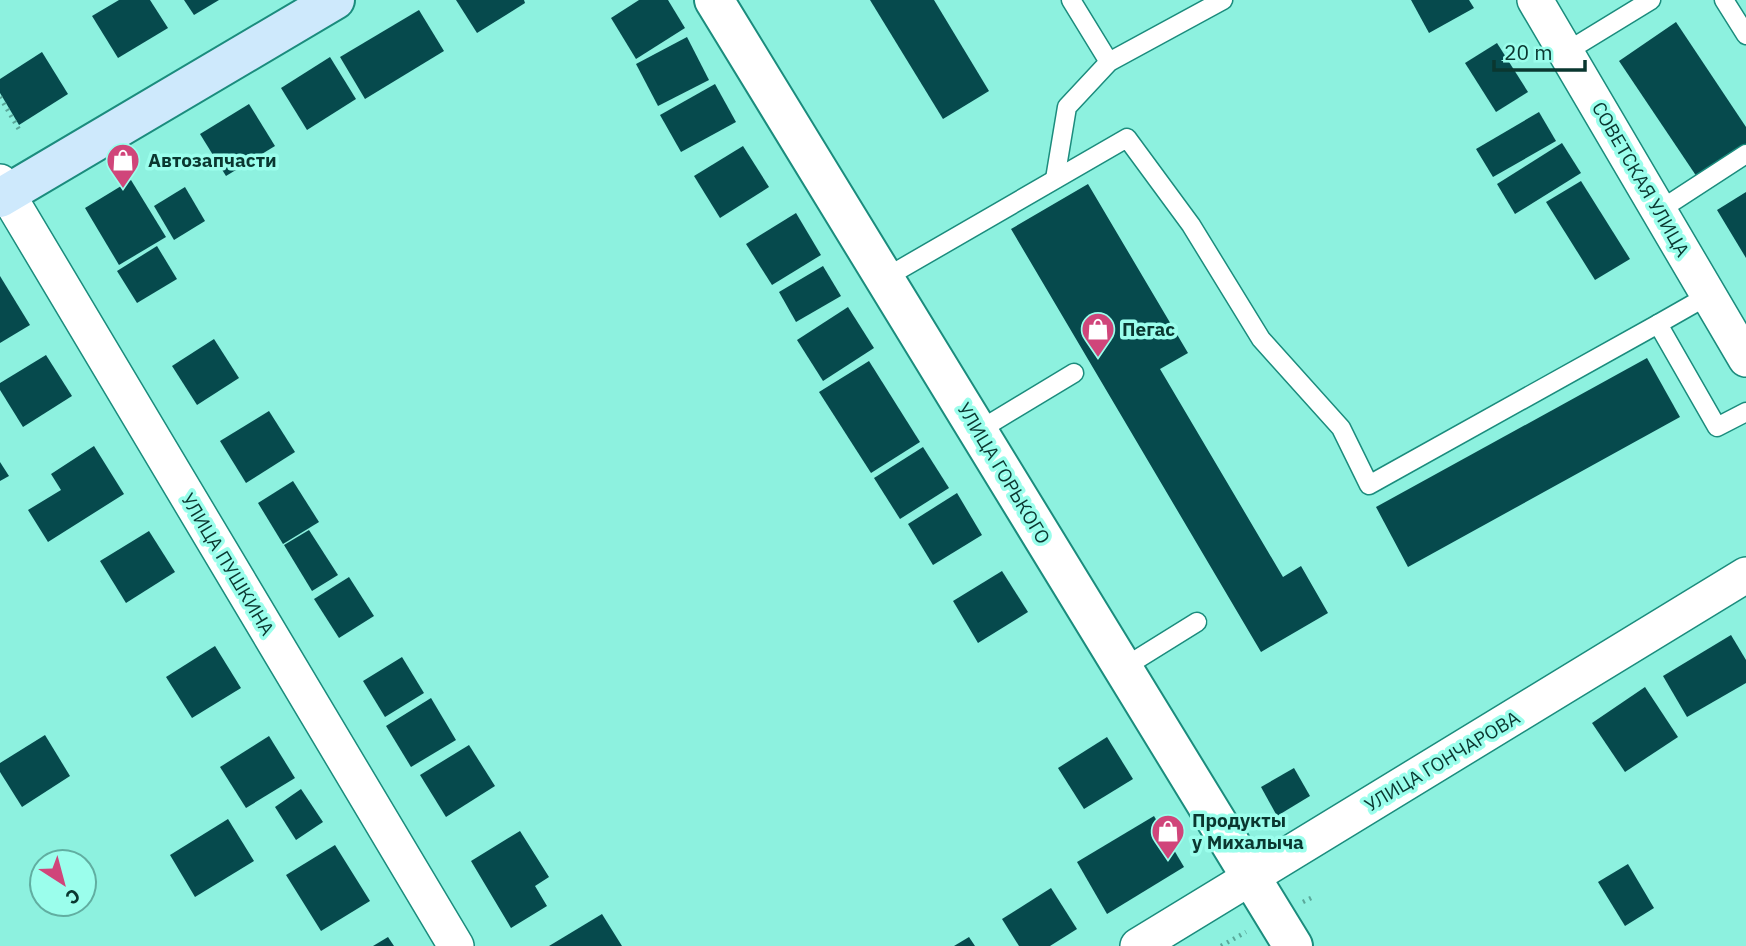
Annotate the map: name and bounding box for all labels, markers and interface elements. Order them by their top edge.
scale bar [1494,28,1585,72]
text: 20 m [1504,38,1553,66]
street label: СОВЕТСКАЯ УЛИЦА [1587,97,1695,261]
shop icon: Автозапчасти [104,141,142,190]
place label: Автозапчасти [148,148,277,172]
shop icon: Пегас [1079,310,1117,359]
place label: Пегас [1122,317,1175,341]
street label: УЛИЦА ГОРЬКОГО [952,398,1056,548]
street label: УЛИЦА ПУШКИНА [176,489,280,639]
street label: УЛИЦА ГОНЧАРОВА [1360,705,1524,817]
place label: Продукты у Михалыча [1192,808,1304,854]
shop icon: Продукты у Михалыча [1149,812,1187,861]
north arrow [28,848,98,918]
text: С [61,883,85,910]

